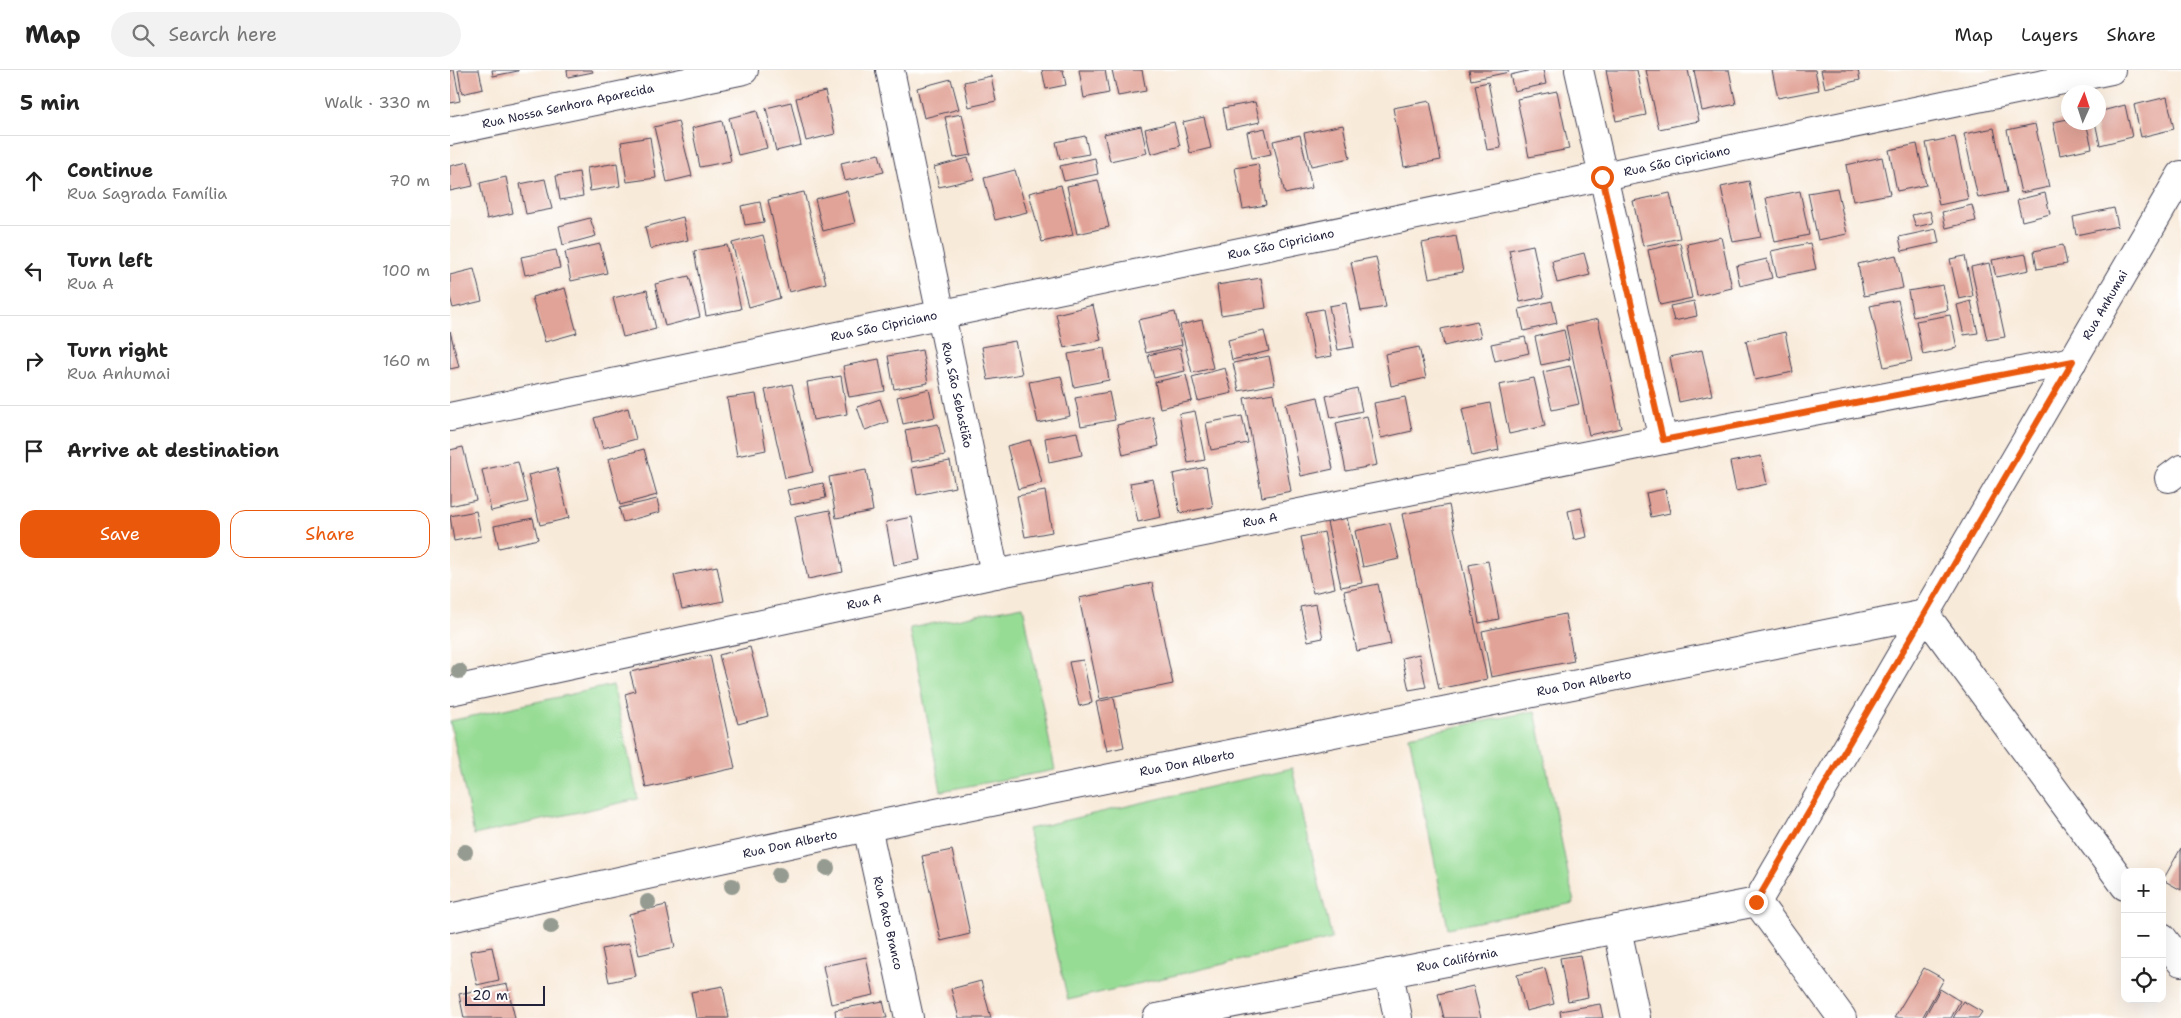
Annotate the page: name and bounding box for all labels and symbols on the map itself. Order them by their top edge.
street label: Rua Nossa Senhora Aparecida [481,80,656,132]
north arrow [2061,85,2106,130]
street label: Rua São Cipriciano [1622,142,1732,180]
route start [1591,166,1614,189]
street label: Rua São Cipriciano [1226,225,1336,263]
street label: Rua Anhumai [2079,267,2131,343]
street label: Rua São Cipriciano [829,307,939,345]
street label: Rua São Sebastião [938,341,976,449]
street label: Rua A [1241,509,1279,531]
street label: Rua A [845,590,883,613]
street label: Rua Don Alberto [1535,666,1633,700]
street label: Rua Don Alberto [1138,746,1236,780]
street label: Rua Don Alberto [741,826,839,862]
street label: Rua Pato Branco [869,874,907,972]
route end [1745,891,1768,914]
street label: Rua Califórnia [1415,944,1499,976]
scale bar [465,983,545,1006]

